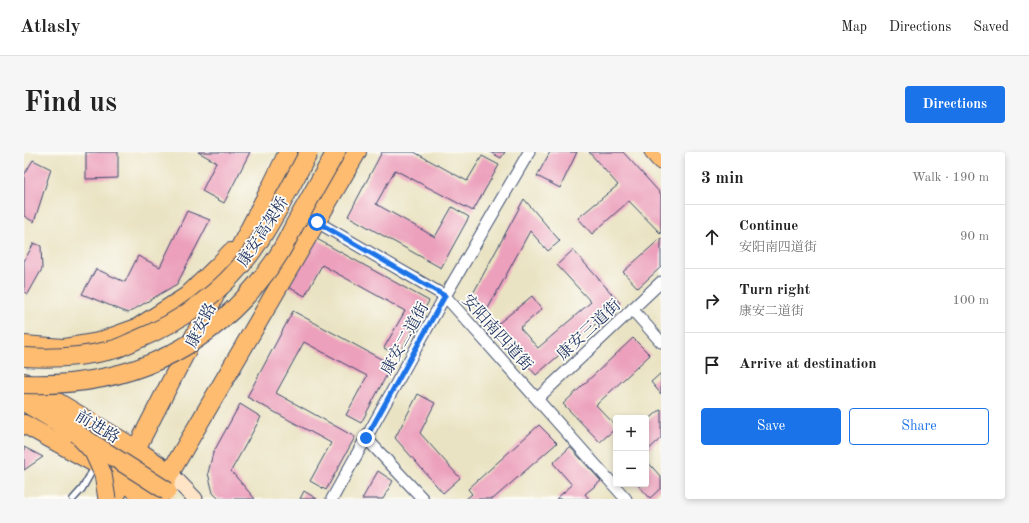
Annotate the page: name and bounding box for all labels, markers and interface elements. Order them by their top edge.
text: Atlasly [20,18,81,37]
text: Map [841,20,867,34]
text: Directions [889,20,951,34]
text: Saved [973,20,1009,34]
button: Directions [905,86,1005,123]
text: Find us [24,90,117,118]
text: 3 min [701,170,744,187]
text: Walk · 190 m [912,171,989,184]
street label: 康安高架桥 [234,193,292,270]
route start [308,213,326,231]
text: Continue [739,219,798,234]
icon: ahead [701,226,723,248]
text: 90 m [960,230,989,243]
text: 安阳南四道街 [739,241,817,254]
text: Turn right [739,283,810,298]
icon: right [701,290,723,312]
street label: 安阳南四道街 [458,291,536,374]
text: 100 m [952,294,989,307]
street label: 康安三道街 [553,296,624,364]
street label: 康安二道街 [378,299,432,378]
street label: 康安路 [182,300,220,351]
text: 康安二道街 [739,305,804,318]
icon: arrive [701,354,723,376]
text: Arrive at destination [739,357,877,372]
street label: 前进路 [72,407,123,447]
button: Save [701,408,841,445]
button: Share [849,408,989,445]
map controls [613,415,649,487]
button: + [613,415,649,451]
route end [357,429,375,447]
button: − [613,451,649,487]

